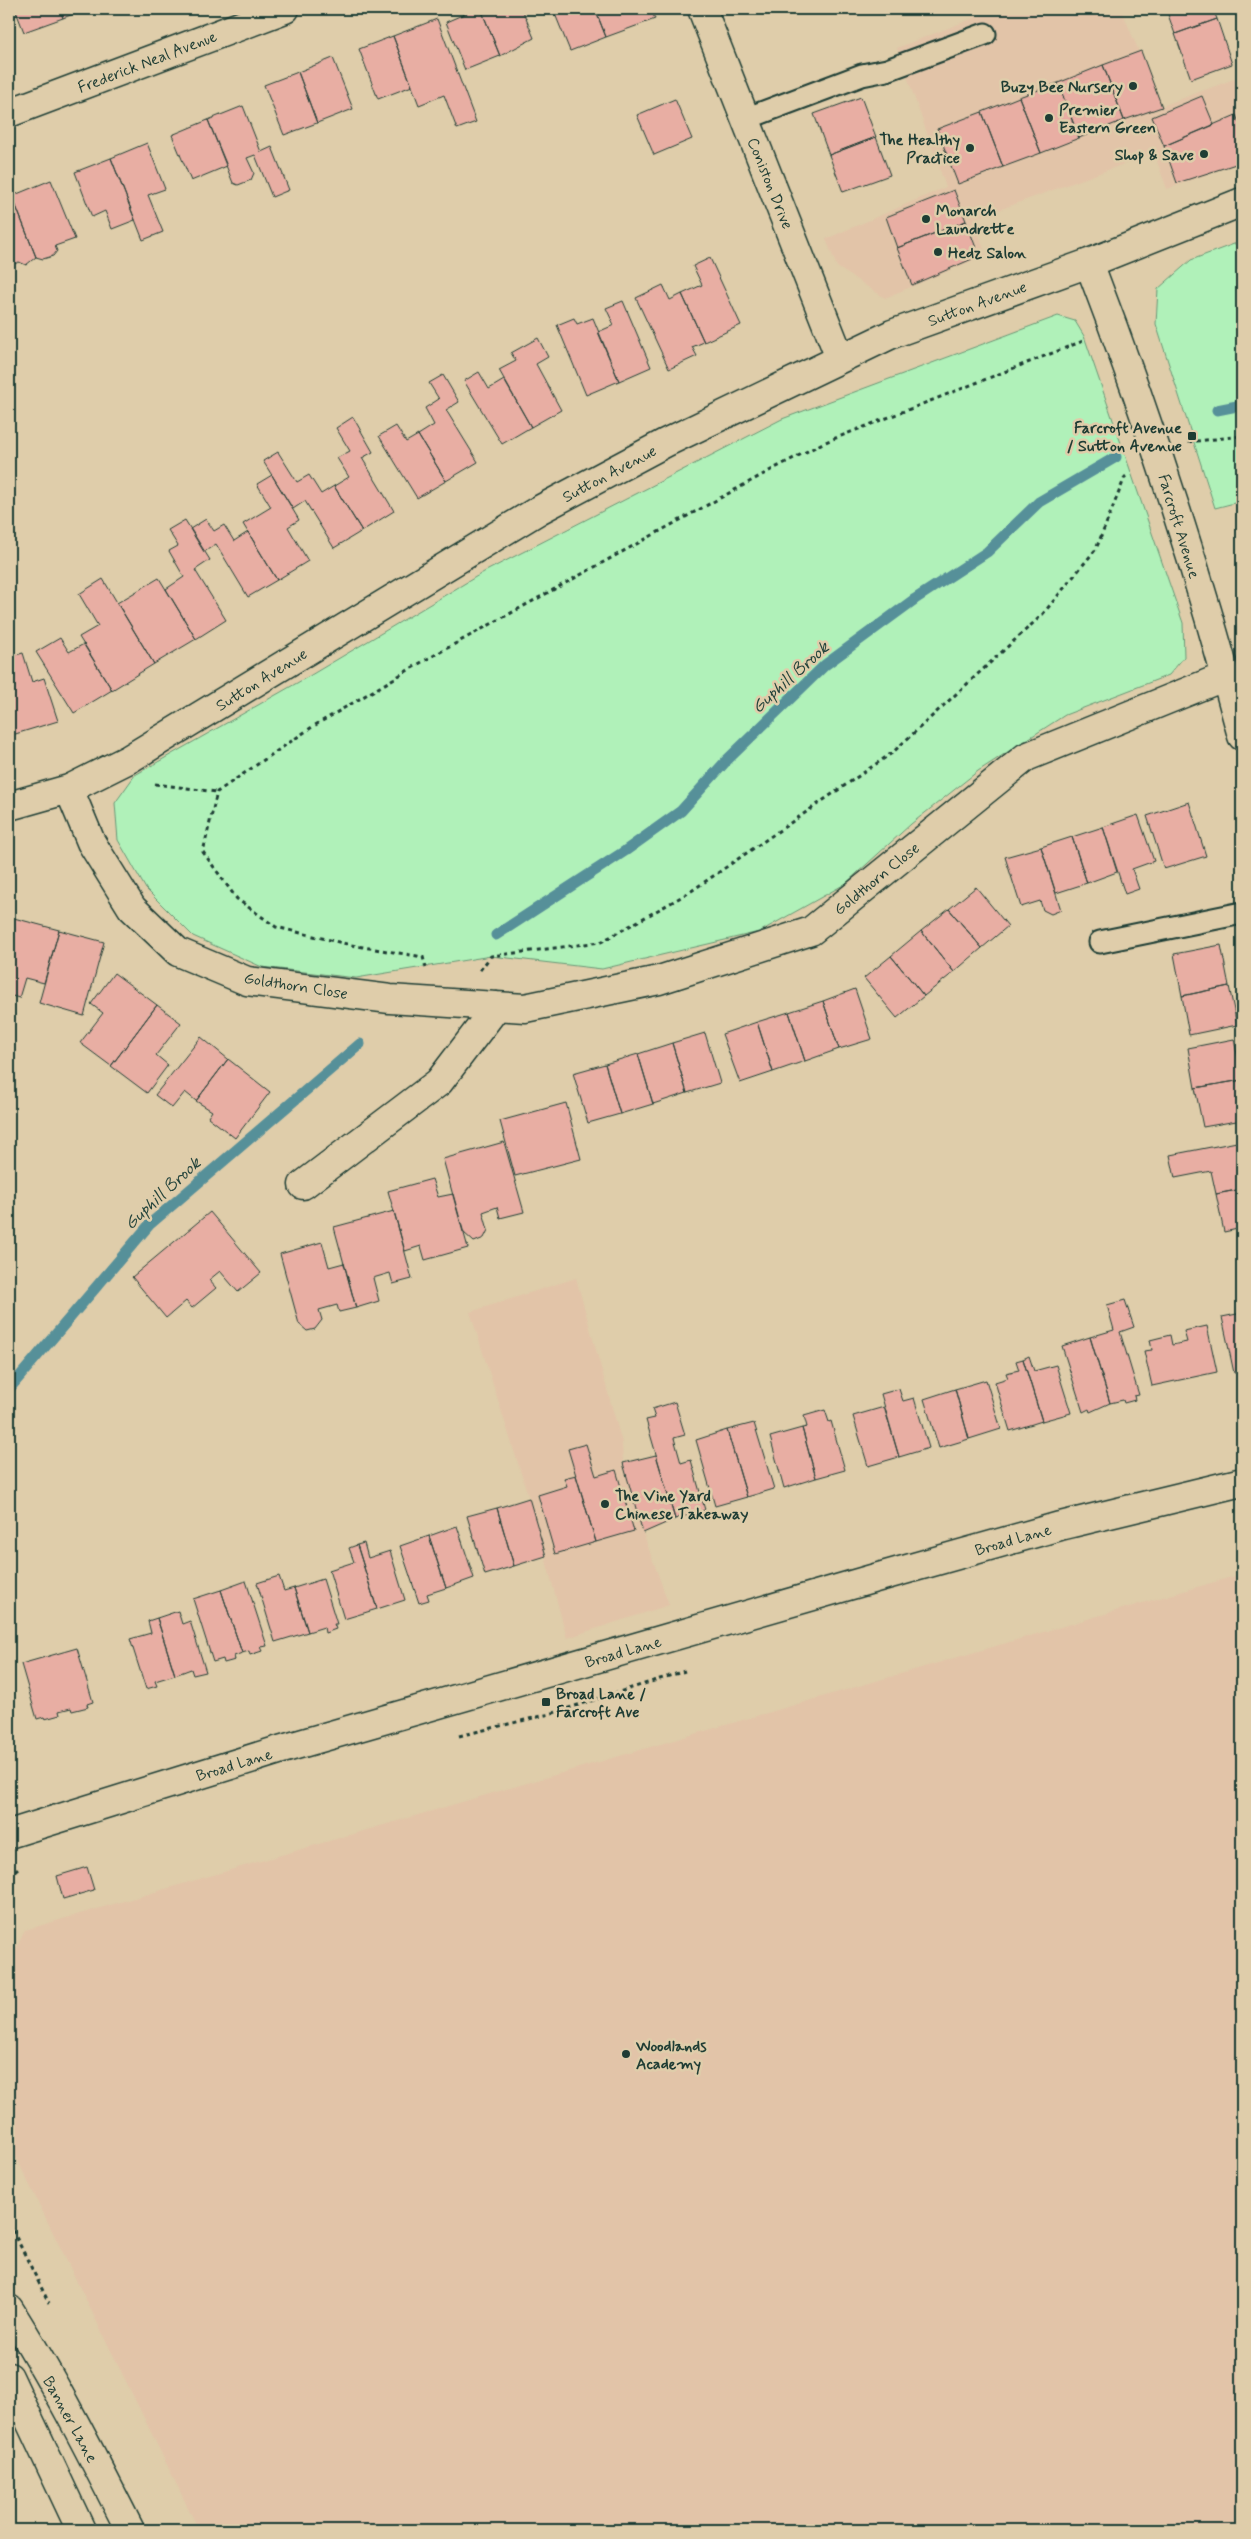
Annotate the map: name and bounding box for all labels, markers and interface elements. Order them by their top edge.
street label: Frederick Neal Avenue [75,26,221,99]
place label: Buzy Bee Nursery [1001,77,1123,98]
marker: Buzy Bee Nursery [1127,80,1139,92]
place label: Premier Eastern Green [1059,100,1156,139]
marker: Premier Eastern Green [1043,112,1055,124]
place label: The Healthy Practice [879,130,960,169]
street label: Coniston Drive [742,135,798,233]
marker: The Healthy Practice [964,142,976,154]
place label: Shop & Save [1115,145,1194,166]
marker: Shop & Save [1198,148,1210,160]
place label: Monarch Laundrette [936,201,1014,240]
marker: Monarch Laundrette [920,213,932,225]
place label: Hedz Salon [948,243,1027,264]
marker: Hedz Salon [932,246,944,258]
street label: Sutton Avenue [925,277,1030,332]
place label: Farcroft Avenue / Sutton Avenue [1067,418,1182,457]
marker: Farcroft Avenue / Sutton Avenue [1186,430,1198,442]
street label: Sutton Avenue [559,441,661,508]
street label: Farcroft Avenue [1153,472,1204,581]
water label: Guphill Brook [747,636,835,719]
street label: Sutton Avenue [212,644,311,717]
street label: Goldthorn Close [830,838,924,920]
street label: Goldthorn Close [242,968,349,1005]
water label: Guphill Brook [119,1151,207,1236]
place label: The Vine Yard Chinese Takeaway [615,1486,748,1525]
marker: The Vine Yard Chinese Takeaway [599,1498,611,1510]
street label: Broad Lane [973,1519,1055,1561]
street label: Broad Lane [583,1631,665,1673]
place label: Broad Lane / Farcroft Ave [556,1684,646,1723]
marker: Broad Lane / Farcroft Ave [540,1696,552,1708]
street label: Broad Lane [194,1744,276,1787]
place label: Woodlands Academy [635,2036,707,2075]
marker: Woodlands Academy [620,2048,632,2060]
street label: Banner Lane [37,2373,102,2467]

